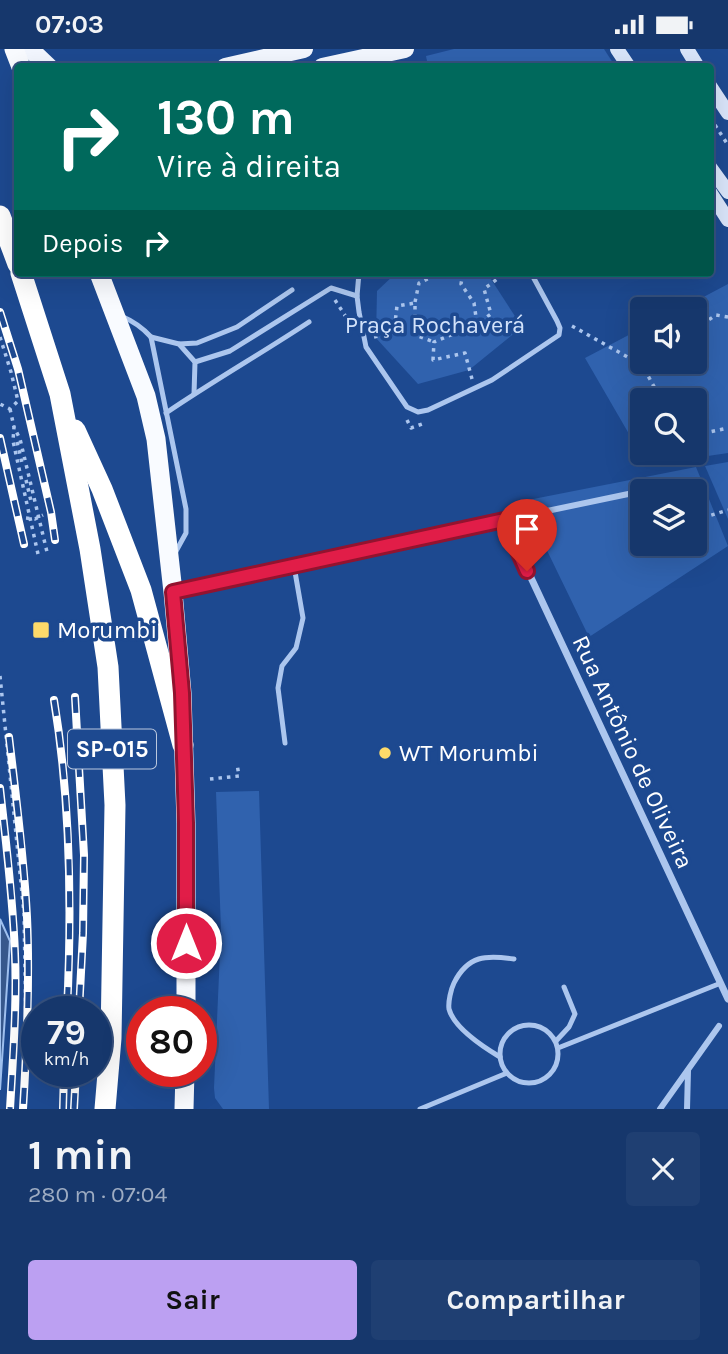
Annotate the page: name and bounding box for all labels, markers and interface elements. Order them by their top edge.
text: 07:03 [35,9,104,40]
text: 130 m [157,89,295,146]
icon: right [42,91,133,182]
text: Vire à direita [157,148,341,185]
icon: right [137,224,175,262]
text: Depois [42,228,123,259]
map controls [630,297,707,556]
button: sound [630,297,707,374]
park label: Praça Rochaverá [345,311,525,339]
button: search [630,388,707,465]
button: layers [630,479,707,556]
pin [497,499,557,571]
icon: arrive [508,510,546,548]
place label: Morumbi [57,616,157,644]
marker: Morumbi [31,620,51,640]
street label: Rua Antônio de Oliveira [567,631,699,873]
road number: SP-015 [68,729,156,769]
place label: WT Morumbi [399,739,539,767]
marker: WT Morumbi [377,745,393,761]
position arrow [149,906,223,980]
speed limit sign: 80 [126,996,217,1087]
text: 79 [47,1012,86,1053]
text: km/h [44,1048,89,1070]
text: 1 min [28,1130,133,1180]
button: close [626,1132,700,1206]
text: 280 m · 07:04 [28,1181,167,1208]
button: Sair [28,1260,357,1340]
button: Compartilhar [371,1260,700,1340]

